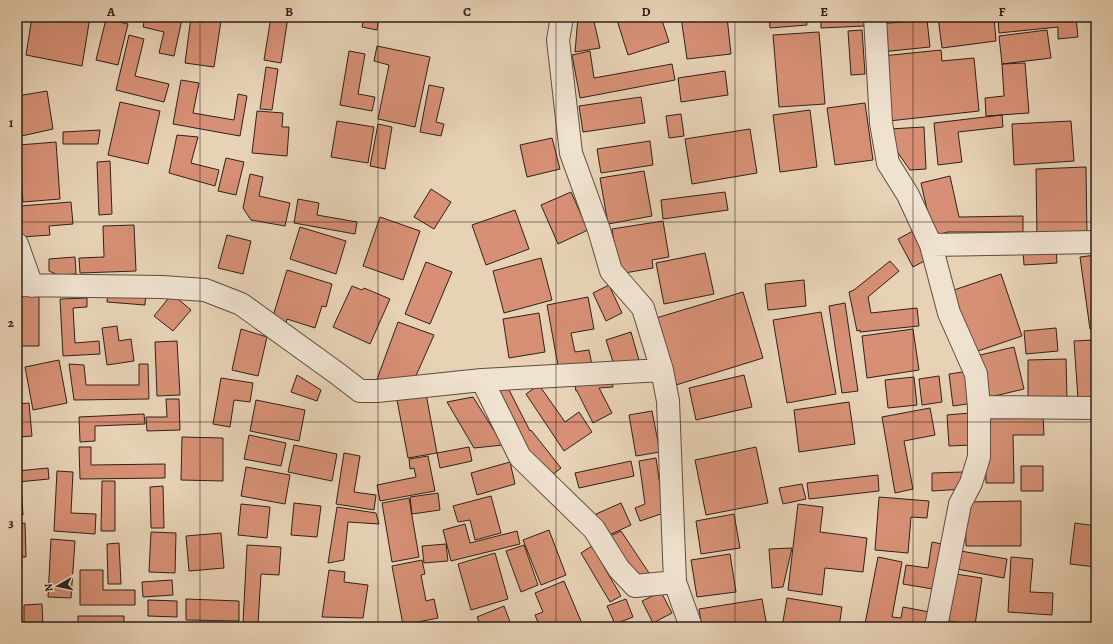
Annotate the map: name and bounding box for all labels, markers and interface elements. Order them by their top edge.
text: A [106,3,116,20]
text: B [285,3,293,20]
text: C [463,3,471,20]
text: D [641,3,651,20]
text: E [820,3,828,20]
text: F [999,3,1006,20]
text: 1 [9,114,14,131]
text: 2 [8,314,15,331]
text: 3 [8,514,14,531]
north arrow [38,566,78,606]
text: N [41,582,57,593]

